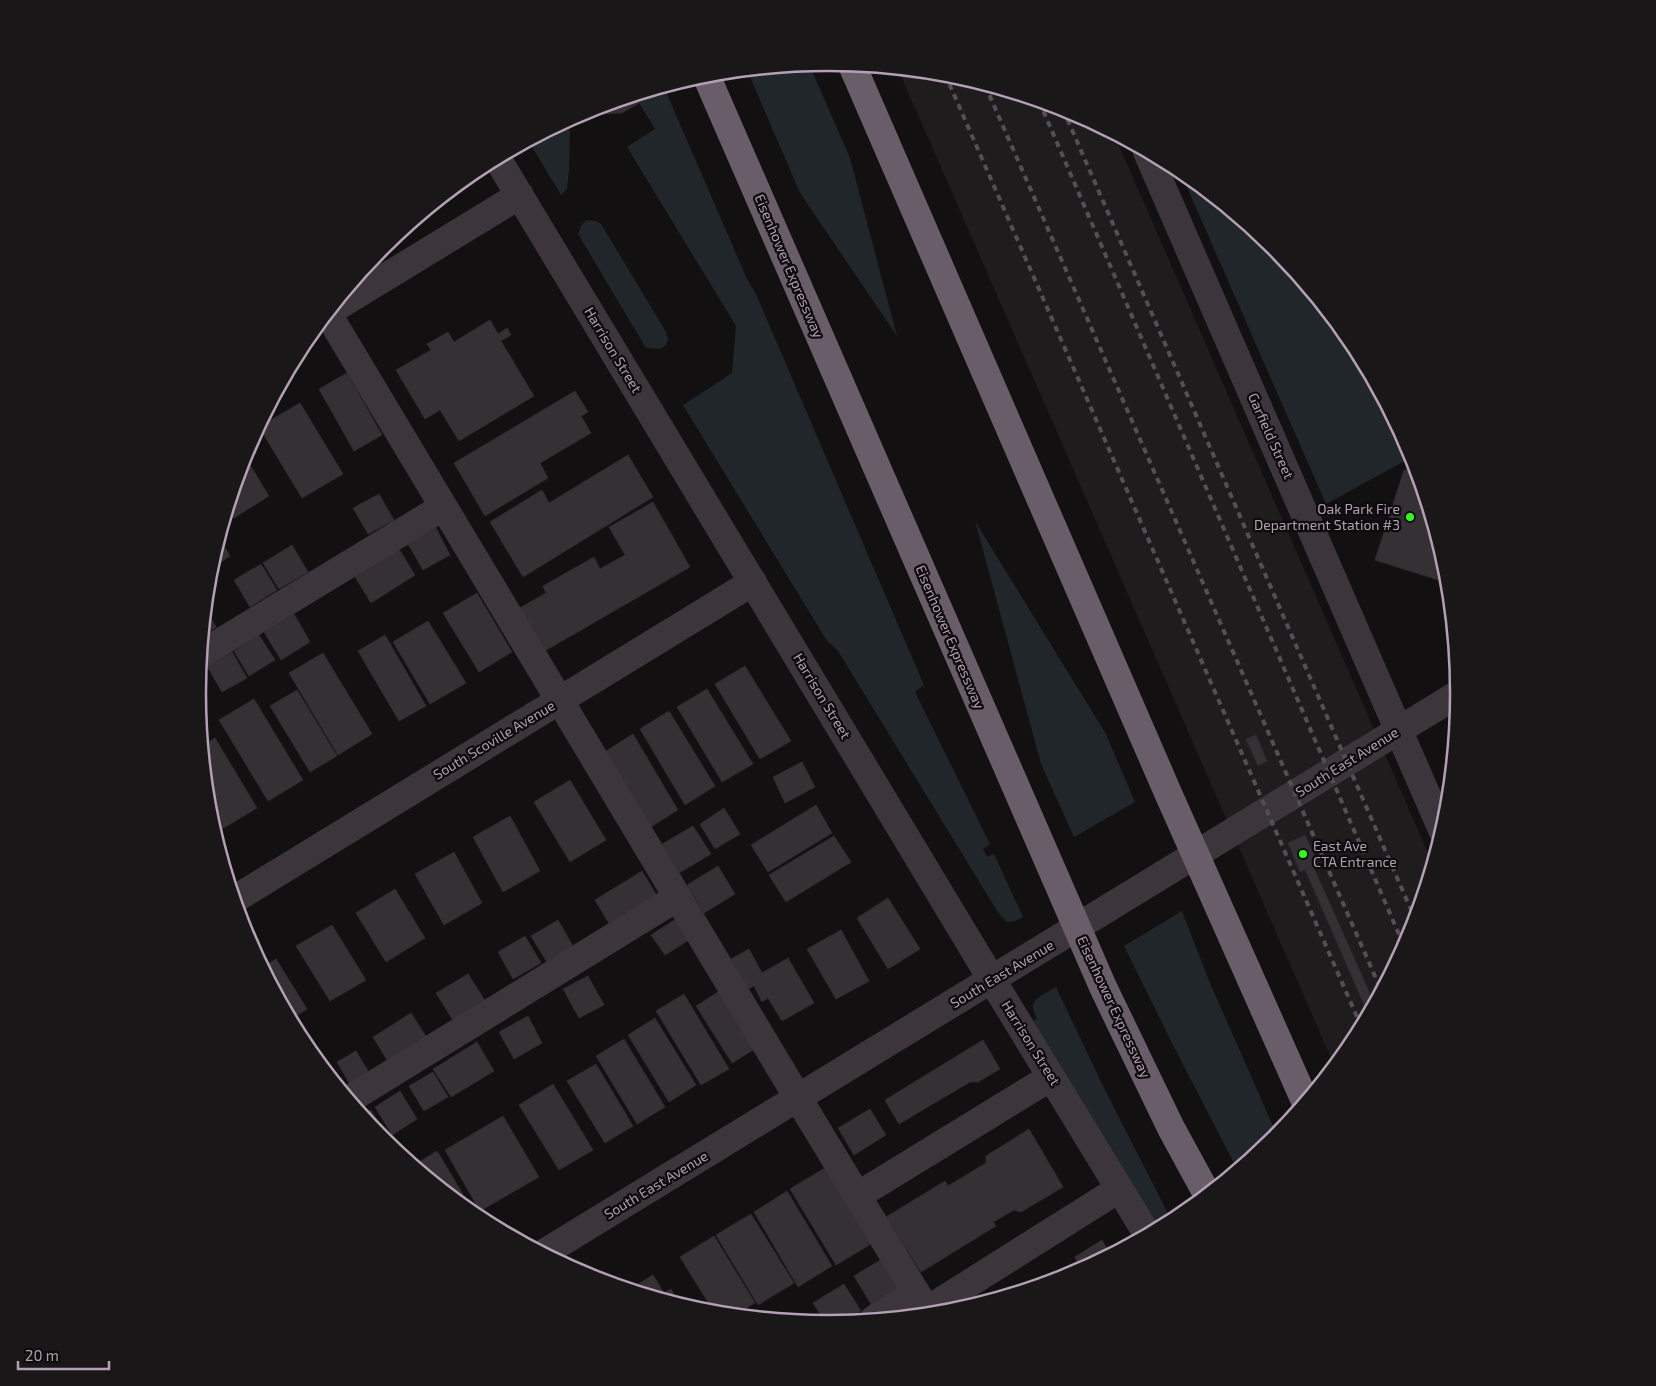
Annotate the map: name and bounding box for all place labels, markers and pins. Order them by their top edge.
place label: Oak Park Fire Department Station #3 [1254,500,1400,533]
marker: Oak Park Fire Department Station #3 [1404,511,1416,523]
place label: East Ave CTA Entrance [1313,837,1397,870]
marker: East Ave CTA Entrance [1297,848,1309,860]

